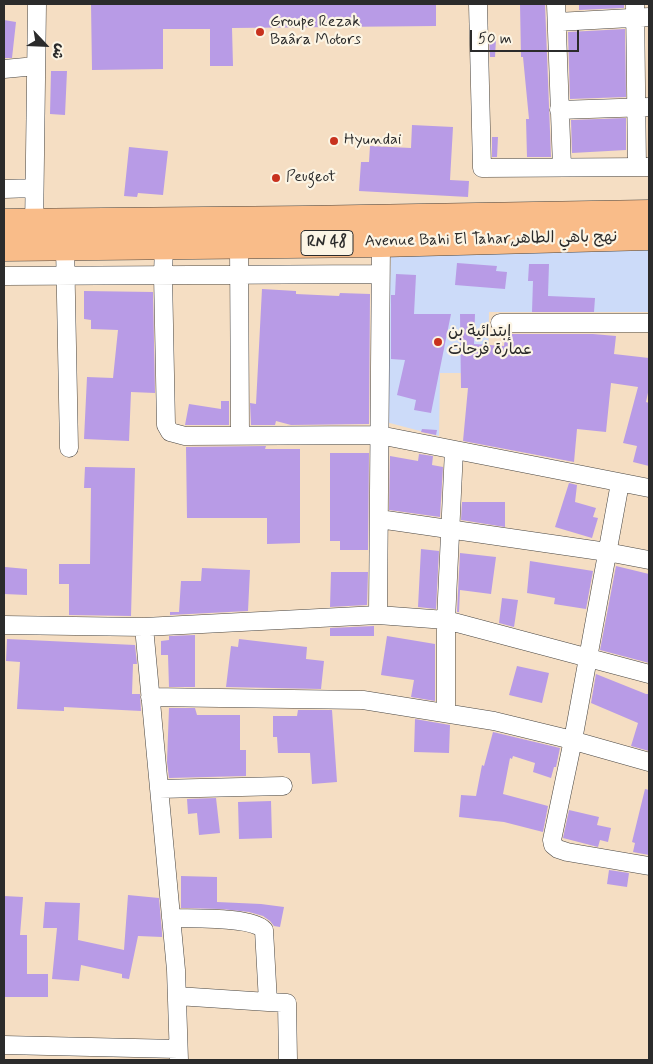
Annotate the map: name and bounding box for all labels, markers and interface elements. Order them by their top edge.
place label: Groupe Rezak Baâra Motors [270,13,361,51]
north arrow [20,20,70,70]
scale bar [473,20,582,52]
marker: Groupe Rezak Baâra Motors [254,26,266,38]
text: 50 m [478,29,512,49]
text: ش [47,41,70,62]
place label: Hyundai [344,131,402,151]
marker: Hyundai [328,135,340,147]
place label: Peugeot [286,168,336,188]
marker: Peugeot [270,172,282,184]
street label: Avenue Bahi El Tahar,نهج باهي الطاهر [365,228,617,252]
road number: RN 48 [301,230,353,256]
place label: إبتدائية بن عمارة فرحات [448,323,533,361]
marker: إبتدائية بن عمارة فرحات [432,336,444,348]

